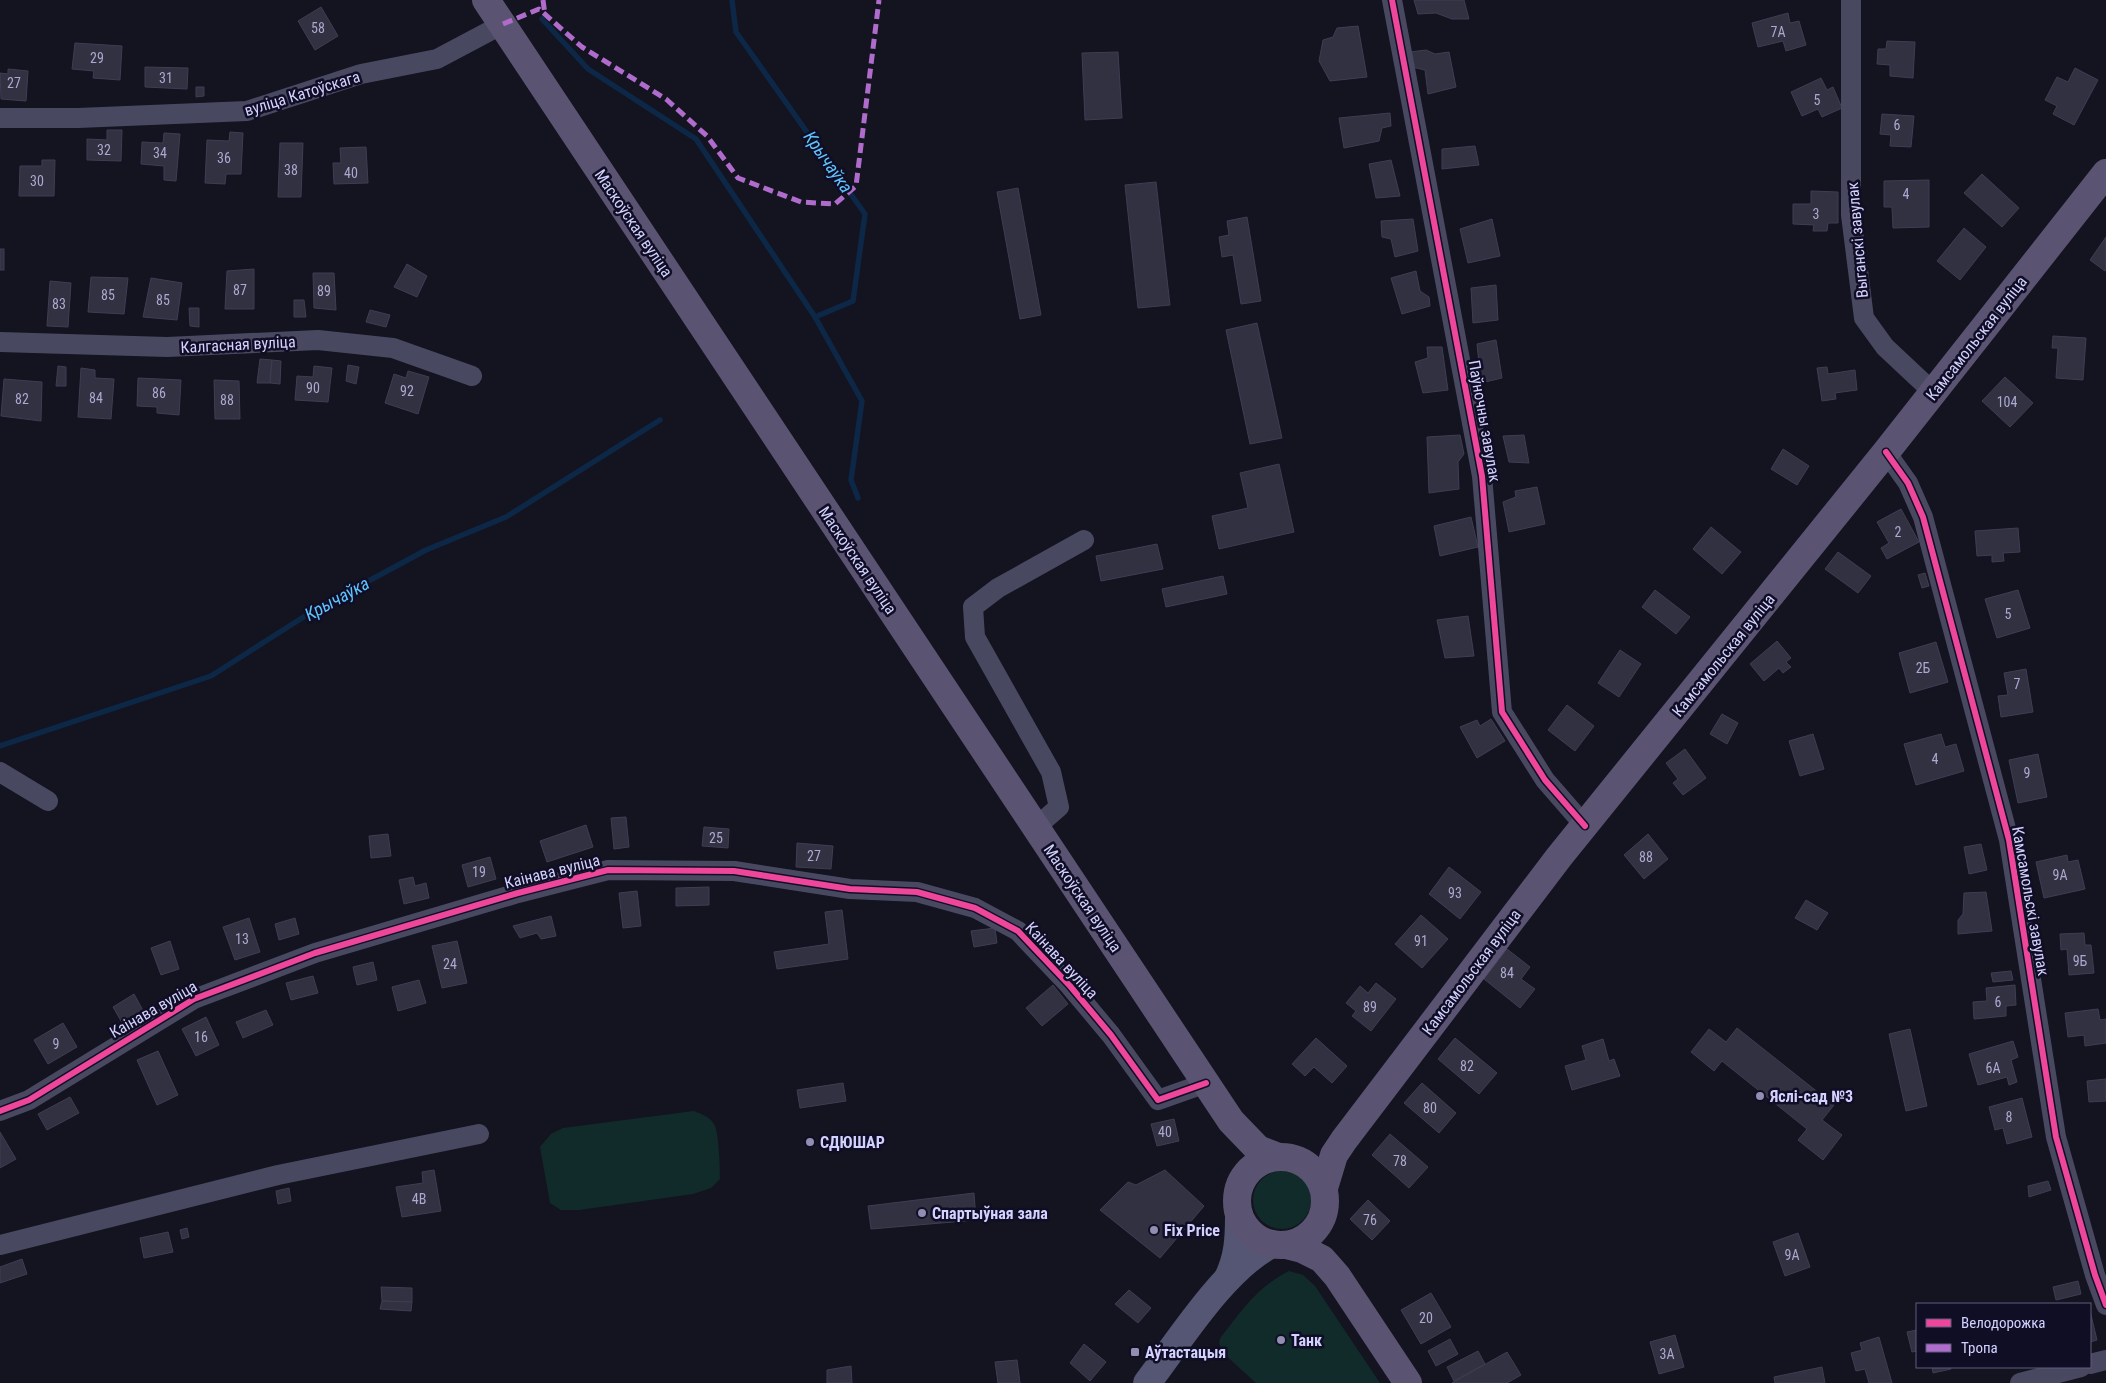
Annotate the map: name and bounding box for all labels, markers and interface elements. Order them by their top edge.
house number: 58 [311,20,325,36]
house number: 7А [1771,24,1785,40]
house number: 29 [90,50,104,66]
street label: вуліца Катоўскага [242,67,362,120]
house number: 31 [159,70,173,86]
house number: 27 [7,75,21,91]
house number: 5 [1814,92,1821,108]
house number: 6 [1894,117,1901,133]
water label: Крычаўка [800,127,857,197]
house number: 32 [97,142,111,158]
house number: 34 [153,145,167,161]
house number: 36 [217,150,231,166]
house number: 38 [284,162,298,178]
house number: 40 [344,165,358,181]
street label: Маскоўская вуліца [591,166,677,281]
house number: 30 [30,173,44,189]
street label: Выганскі завулак [1843,181,1872,299]
house number: 4 [1903,186,1910,202]
house number: 3 [1813,206,1819,222]
street label: Камсамольская вуліца [1922,272,2031,404]
house number: 87 [233,282,247,298]
house number: 89 [317,283,331,299]
house number: 85 [101,287,115,303]
house number: 85 [156,292,170,308]
house number: 83 [52,296,66,312]
street label: Калгасная вуліца [180,332,296,357]
street label: Паўночны завулак [1464,359,1505,484]
house number: 90 [306,380,320,396]
house number: 92 [400,383,414,399]
house number: 86 [152,385,166,401]
house number: 84 [89,390,103,406]
house number: 82 [15,391,29,407]
house number: 88 [220,392,234,408]
house number: 104 [1997,394,2017,410]
street label: Маскоўская вуліца [815,503,901,618]
house number: 2 [1895,524,1902,540]
water label: Крычаўка [301,572,373,625]
street label: Камсамольская вуліца [1668,590,1779,721]
house number: 5 [2005,606,2012,622]
house number: 2Б [1916,660,1931,676]
house number: 7 [2014,676,2021,692]
house number: 4 [1932,751,1939,767]
house number: 9 [2024,765,2030,781]
street label: Камсамольскі завулак [2008,825,2053,977]
house number: 25 [709,830,723,846]
street label: Маскоўская вуліца [1040,841,1126,956]
house number: 27 [807,848,821,864]
house number: 88 [1639,849,1653,865]
street label: Каінава вуліца [502,850,602,893]
house number: 19 [472,864,486,880]
house number: 9А [2053,867,2067,883]
house number: 93 [1448,885,1462,901]
street label: Камсамольская вуліца [1418,906,1525,1039]
street label: Каінава вуліца [1021,918,1102,1003]
house number: 13 [235,931,249,947]
house number: 91 [1414,933,1428,949]
house number: 9Б [2073,953,2088,969]
house number: 24 [443,956,457,972]
house number: 84 [1500,965,1514,981]
street label: Каінава вуліца [106,977,200,1042]
house number: 6 [1995,994,2002,1010]
house number: 89 [1363,999,1377,1015]
house number: 16 [194,1029,208,1045]
house number: 9 [53,1036,59,1052]
house number: 82 [1460,1058,1474,1074]
house number: 6А [1986,1060,2000,1076]
place label: Яслі-сад №3 [1769,1087,1853,1106]
marker: Яслі-сад №3 [1754,1090,1766,1102]
house number: 80 [1423,1100,1437,1116]
house number: 8 [2006,1109,2013,1125]
house number: 40 [1158,1124,1172,1140]
place label: СДЮШАР [820,1133,885,1152]
marker: СДЮШАР [804,1136,816,1148]
house number: 78 [1393,1153,1407,1169]
house number: 4В [412,1191,426,1207]
place label: Спартыўная зала [932,1204,1048,1223]
marker: Спартыўная зала [916,1207,928,1219]
house number: 76 [1363,1212,1377,1228]
place label: Fix Price [1164,1221,1220,1240]
marker: Fix Price [1148,1224,1160,1236]
house number: 9А [1785,1247,1799,1263]
legend [1916,1303,2091,1368]
house number: 20 [1419,1310,1433,1326]
text: Велодорожка [1961,1314,2046,1332]
place label: Танк [1291,1331,1322,1350]
marker: Танк [1275,1334,1287,1346]
text: Тропа [1961,1339,1998,1357]
place label: Аўтастацыя [1145,1343,1226,1362]
marker: Аўтастацыя [1129,1346,1141,1358]
house number: 3А [1660,1346,1674,1362]

